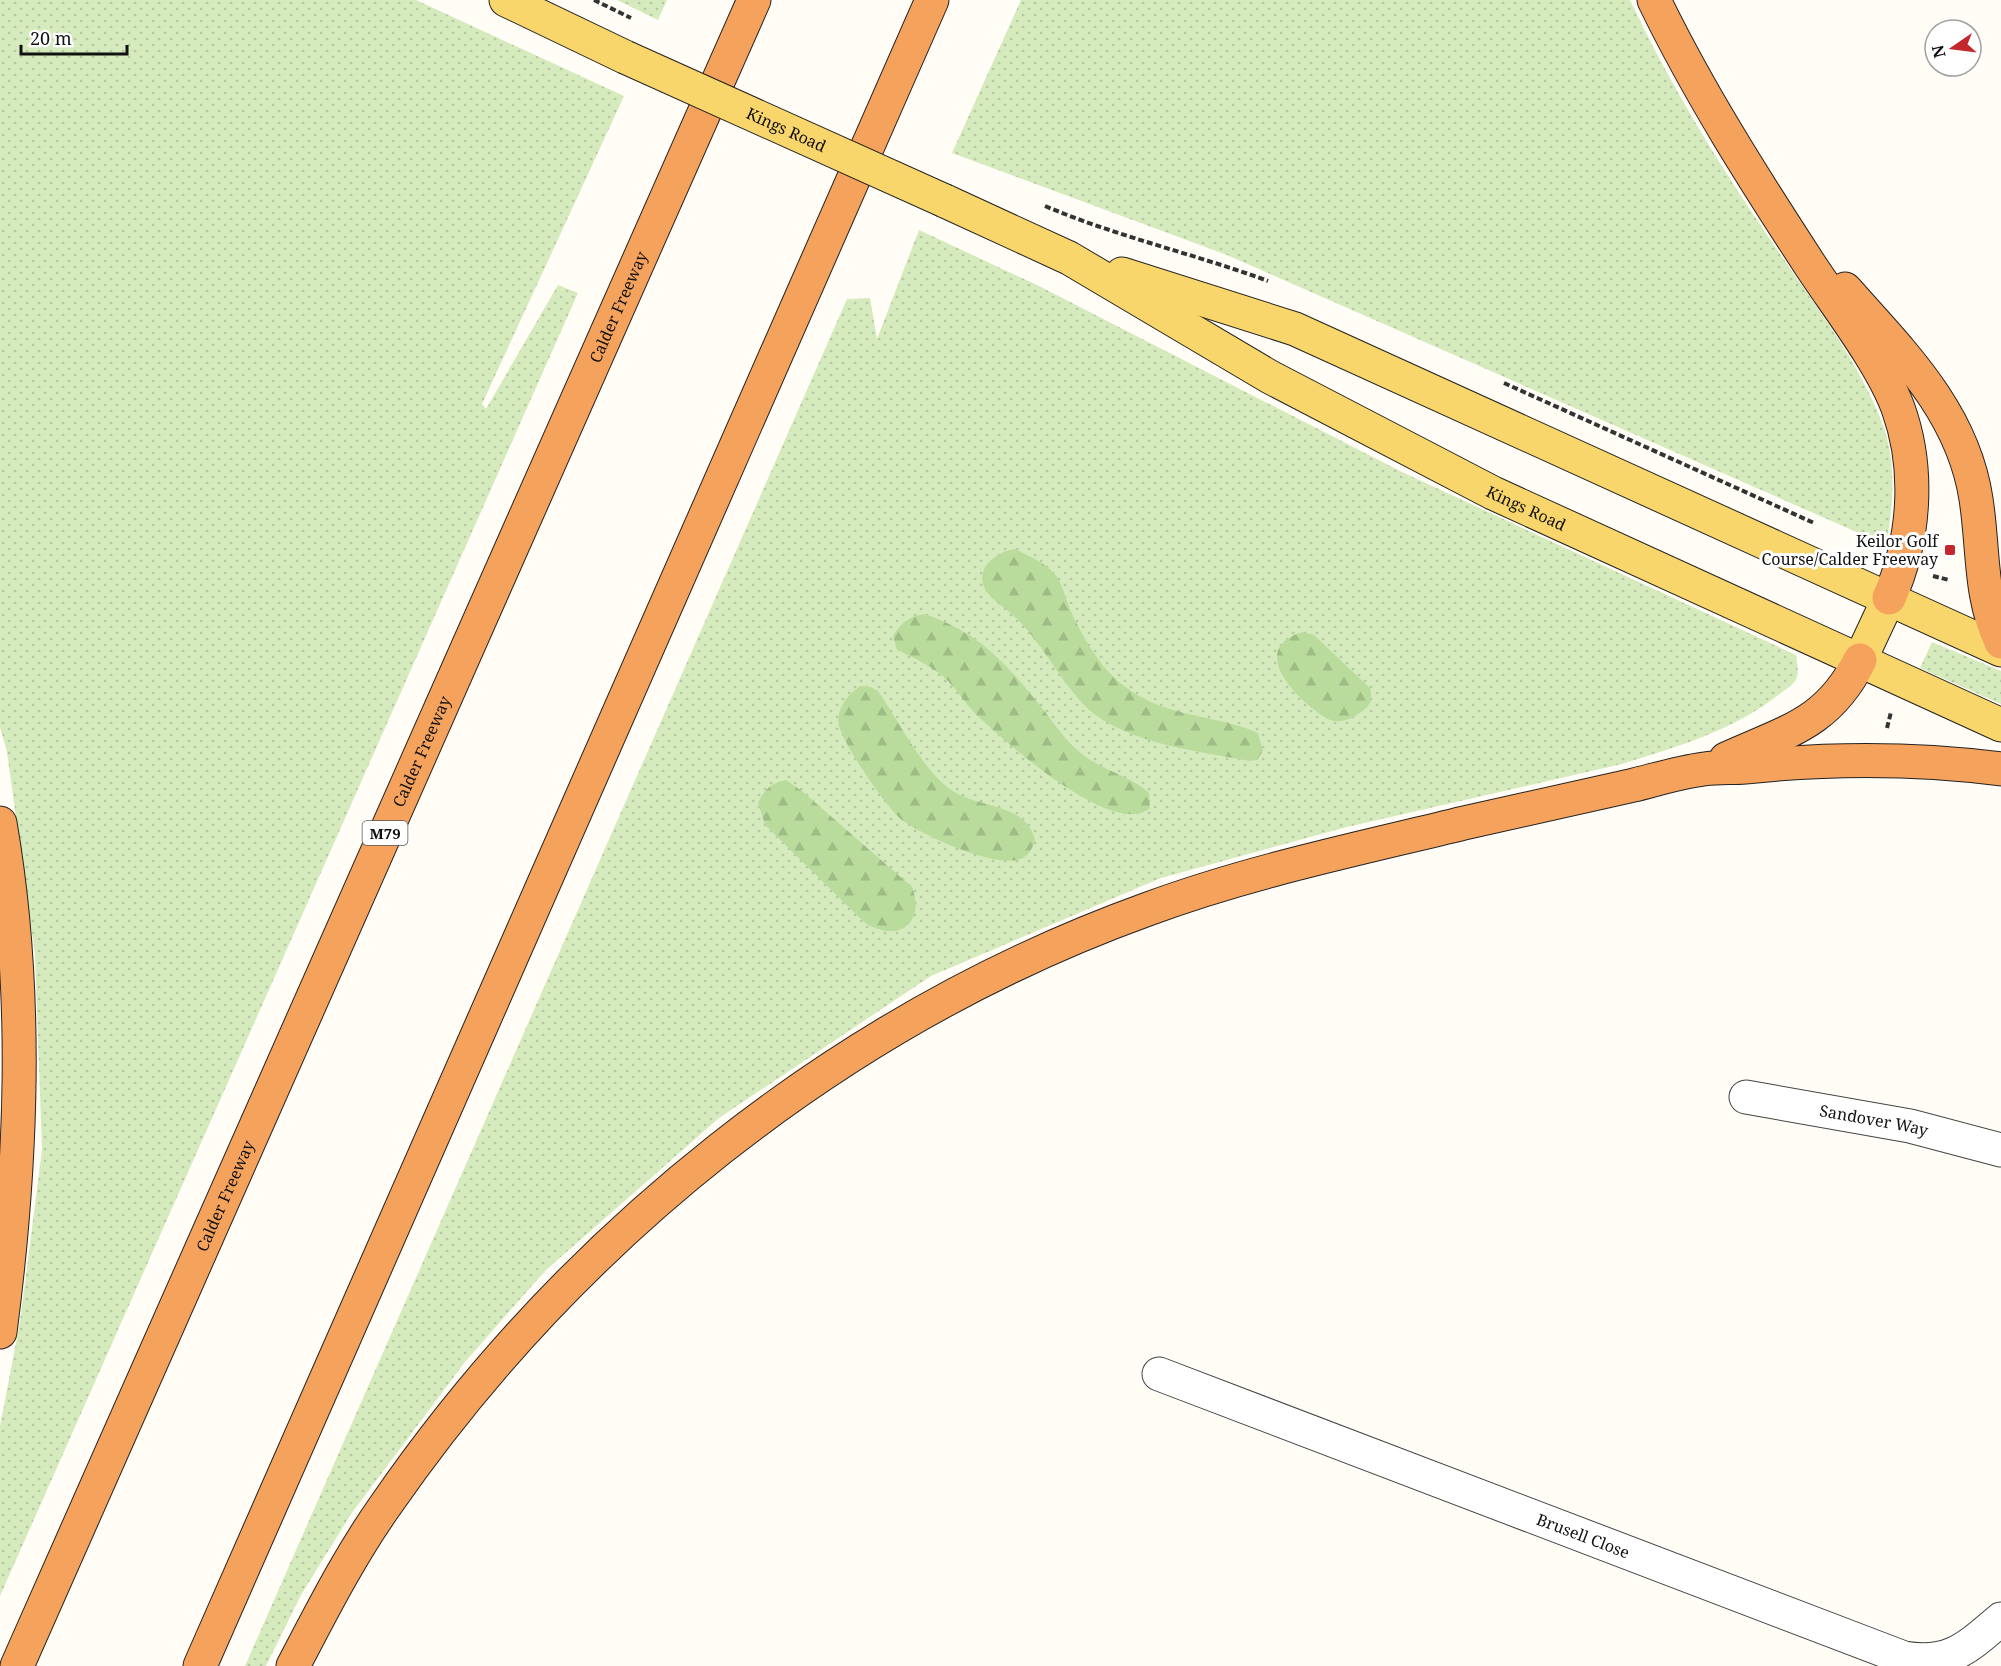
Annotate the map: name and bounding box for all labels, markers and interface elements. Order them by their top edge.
scale bar [21,18,128,56]
north arrow [1923,18,1983,78]
text: 20 m [30,26,72,50]
text: N [1926,42,1951,60]
street label: Kings Road [743,102,830,157]
street label: Calder Freeway [584,247,653,366]
street label: Kings Road [1483,480,1570,536]
place label: Keilor Golf Course/Calder Freeway [1761,530,1940,570]
marker: Keilor Golf Course/Calder Freeway [1943,543,1957,557]
street label: Calder Freeway [387,691,456,811]
road number: M79 [362,821,408,845]
street label: Sandover Way [1818,1099,1932,1142]
street label: Calder Freeway [191,1136,260,1255]
street label: Brusell Close [1534,1508,1633,1563]

